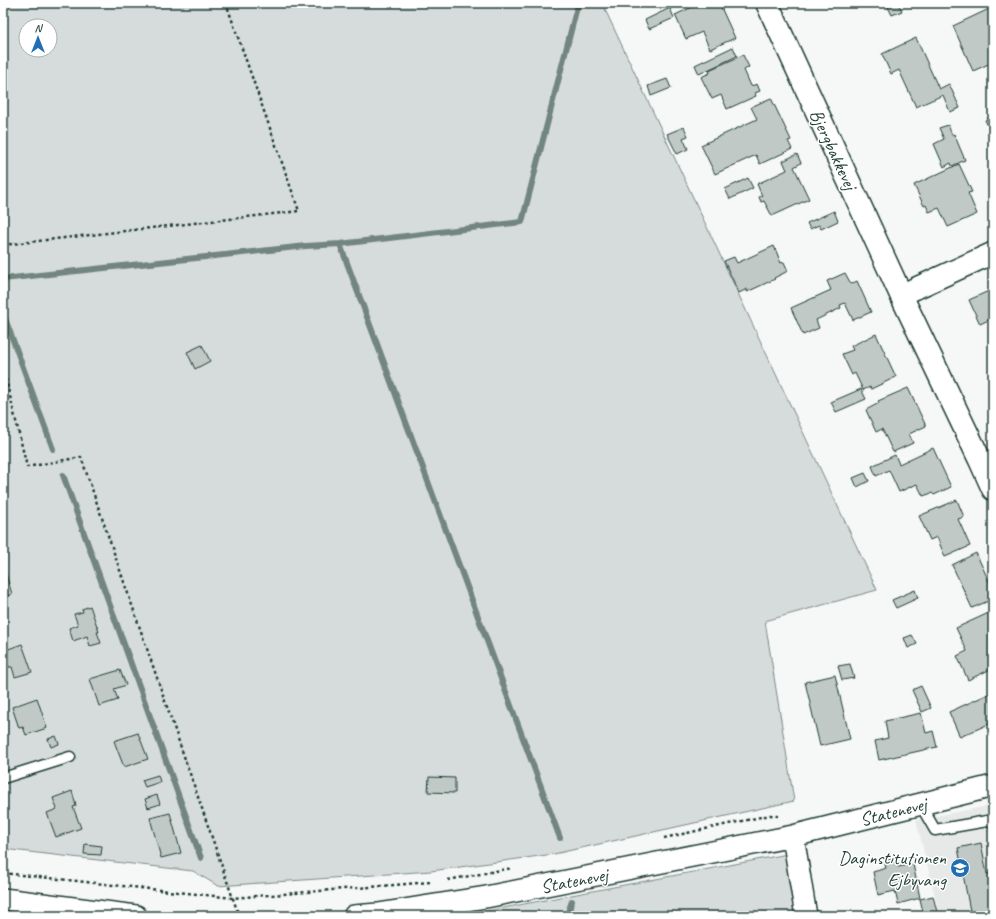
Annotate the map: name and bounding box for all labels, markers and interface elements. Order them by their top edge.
north arrow [18,18,58,58]
text: N [35,21,44,35]
street label: Bjergbakkevej [804,105,863,196]
street label: Statenevej [857,791,932,832]
place label: Daginstitutionen Ejbyvang [838,846,947,892]
school or university icon: Daginstitutionen Ejbyvang [949,857,971,879]
street label: Statenevej [539,862,613,899]

